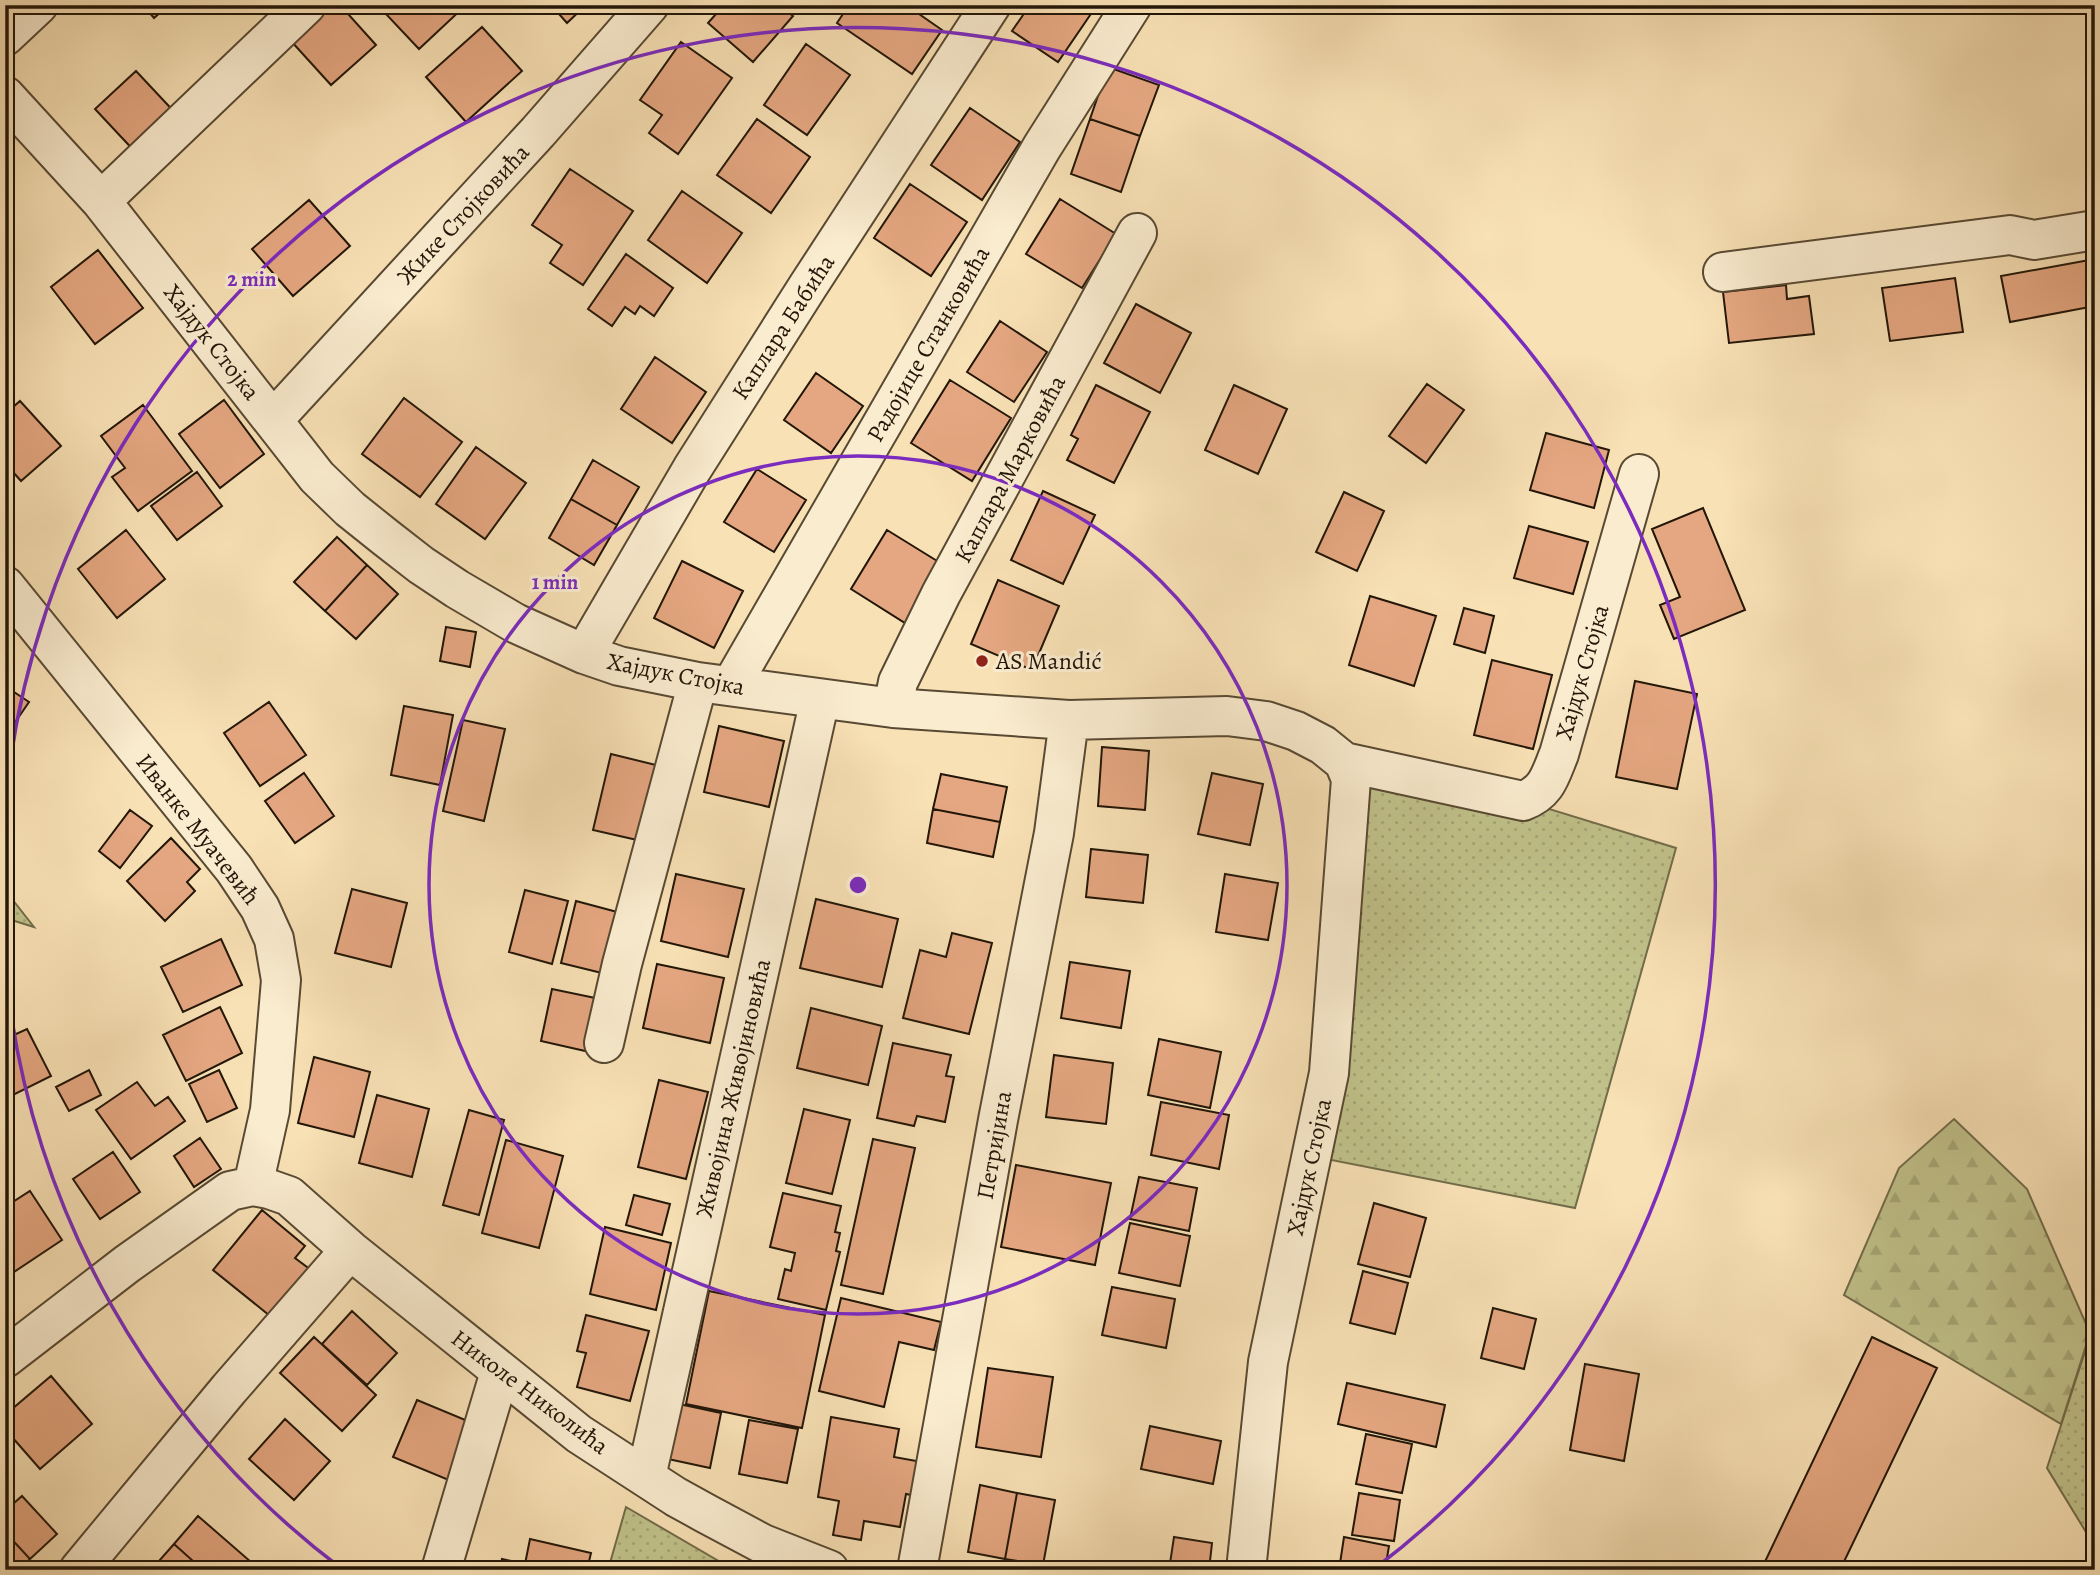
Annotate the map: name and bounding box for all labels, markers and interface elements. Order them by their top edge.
street label: Жике Стојковића [390,137,536,291]
street label: Радојице Станковића [859,240,997,448]
street label: Каплара Бабића [724,248,842,406]
text: 2 min [227,265,277,293]
street label: Хајдук Стојка [157,277,267,407]
street label: Каплара Марковића [947,369,1073,569]
text: 1 min [532,568,579,596]
street label: Хајдук Стојка [1547,601,1617,743]
street label: Хајдук Стојка [605,645,747,703]
place label: AS Mandić [995,645,1102,677]
marker: AS Mandić [974,653,990,669]
street label: Иванке Муачевић [129,747,267,911]
centre of rings [846,873,870,897]
street label: Живојина Живојиновића [688,956,778,1220]
street label: Петријина [969,1088,1019,1202]
street label: Хајдук Стојка [1279,1096,1339,1238]
street label: Николе Николића [445,1322,615,1462]

